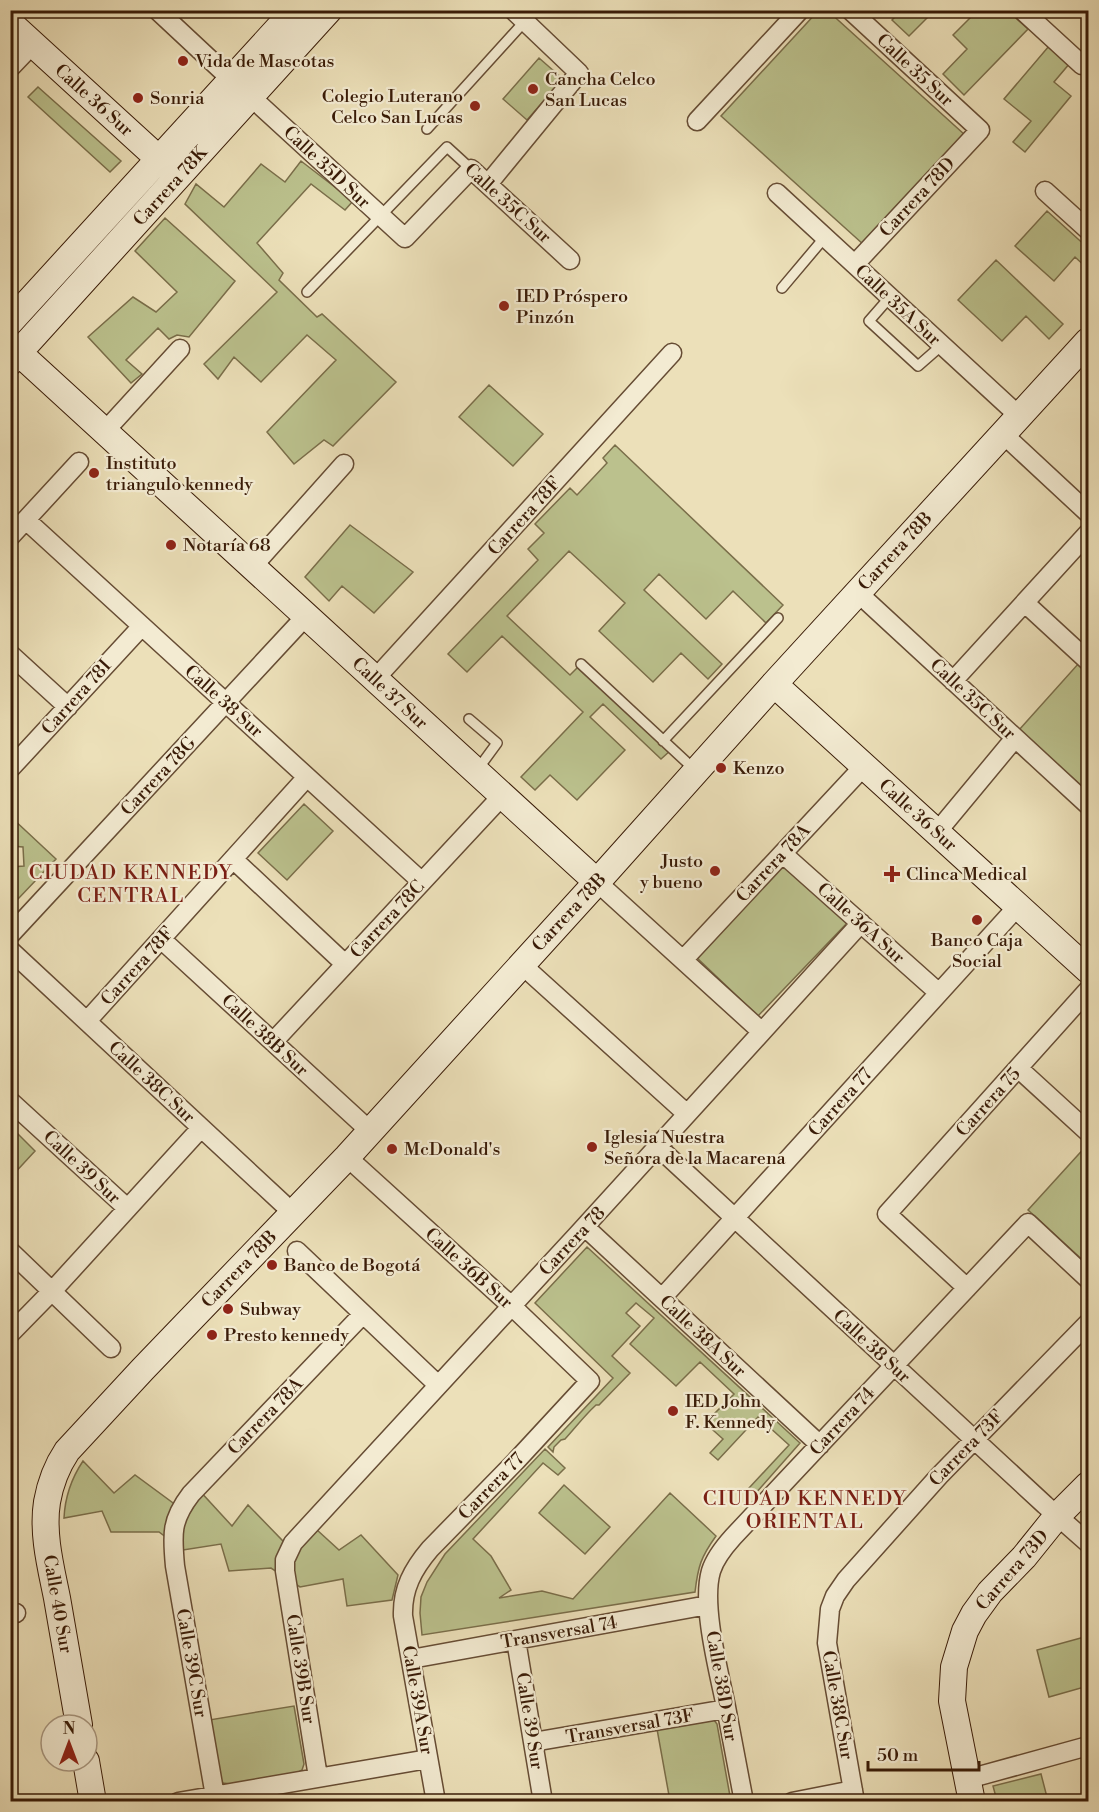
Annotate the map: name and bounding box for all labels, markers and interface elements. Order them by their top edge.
street label: Calle 35 Sur [871,29,958,112]
place label: Vida de Mascotas [194,50,335,73]
marker: Vida de Mascotas [176,54,190,68]
street label: Calle 36 Sur [50,59,138,142]
place label: Cancha Celco San Lucas [545,68,656,112]
marker: Cancha Celco San Lucas [526,82,540,96]
place label: Colegio Luterano Celco San Lucas [322,85,463,129]
place label: Sonria [150,87,205,110]
marker: Sonria [131,91,145,105]
marker: Colegio Luterano Celco San Lucas [468,99,482,113]
street label: Calle 35D Sur [278,121,375,214]
street label: Carrera 78K [128,140,214,231]
street label: Carrera 78D [875,153,960,242]
street label: Calle 35C Sur [459,158,556,249]
street label: Calle 35A Sur [850,260,946,351]
place label: IED Próspero Pinzón [516,285,628,329]
marker: IED Próspero Pinzón [497,299,511,313]
place label: Instituto triangulo kennedy [106,452,253,496]
marker: Instituto triangulo kennedy [87,466,101,480]
street label: Carrera 78F [483,472,566,561]
street label: Carrera 78B [853,507,938,595]
place label: Notaría 68 [183,534,271,557]
marker: Notaría 68 [164,538,178,552]
street label: Calle 37 Sur [347,652,433,735]
street label: Calle 35C Sur [925,654,1021,745]
street label: Carrera 78I [37,655,116,740]
street label: Calle 38 Sur [180,660,268,743]
street label: Carrera 78G [116,731,201,821]
place label: Kenzo [733,757,785,780]
marker: Kenzo [714,761,728,775]
street label: Calle 36 Sur [874,774,962,857]
street label: Carrera 78A [731,819,816,907]
place label: Justo y bueno [639,850,703,894]
district label: CIUDAD KENNEDY CENTRAL [29,861,233,909]
place label: Clinca Medical [906,863,1028,886]
marker: Justo y bueno [708,864,722,878]
marker: Clinca Medical [883,865,901,883]
street label: Carrera 78B [527,868,612,956]
street label: Carrera 78C [345,875,430,963]
street label: Calle 36A Sur [812,878,909,969]
marker: Banco Caja Social [970,913,984,927]
street label: Carrera 78F [96,922,179,1011]
place label: Banco Caja Social [930,929,1024,973]
street label: Calle 38B Sur [216,989,313,1082]
street label: Calle 38C Sur [103,1036,200,1129]
street label: Carrera 77 [803,1063,877,1142]
street label: Carrera 75 [951,1063,1026,1142]
street label: Calle 39 Sur [38,1126,125,1209]
place label: Iglesia Nuestra Señora de la Macarena [604,1126,787,1170]
place label: McDonald's [404,1138,501,1161]
marker: Iglesia Nuestra Señora de la Macarena [585,1140,599,1154]
marker: McDonald's [385,1142,399,1156]
street label: Carrera 78 [534,1202,610,1281]
street label: Calle 36B Sur [420,1223,518,1314]
street label: Carrera 78B [197,1226,282,1313]
place label: Banco de Bogotá [283,1254,421,1277]
marker: Banco de Bogotá [265,1258,279,1272]
street label: Calle 38A Sur [654,1290,751,1383]
place label: Subway [240,1298,301,1321]
marker: Subway [221,1302,235,1316]
street label: Calle 38 Sur [828,1305,915,1388]
place label: Presto kennedy [224,1324,349,1347]
marker: Presto kennedy [205,1328,219,1342]
street label: Carrera 78A [223,1372,308,1460]
street label: Carrera 74 [805,1382,880,1461]
place label: IED John F. Kennedy [685,1390,775,1434]
marker: IED John F. Kennedy [666,1404,680,1418]
street label: Carrera 73F [924,1405,1009,1491]
street label: Carrera 77 [454,1448,529,1525]
district label: CIUDAD KENNEDY ORIENTAL [703,1487,907,1535]
street label: Carrera 73D [971,1525,1054,1615]
street label: Calle 40 Sur [38,1553,78,1655]
street label: Calle 39C Sur [171,1607,212,1720]
street label: Transversal 74 [499,1611,619,1654]
street label: Calle 39B Sur [281,1613,321,1726]
street label: Calle 38D Sur [700,1629,743,1743]
street label: Calle 39A Sur [397,1644,438,1757]
street label: Calle 38C Sur [817,1649,858,1762]
street label: Calle 39 Sur [510,1671,549,1771]
street label: Transversal 73F [564,1704,696,1749]
north arrow [39,1713,99,1773]
text: N [63,1719,76,1739]
scale bar [868,1734,979,1772]
text: 50 m [877,1744,919,1767]

